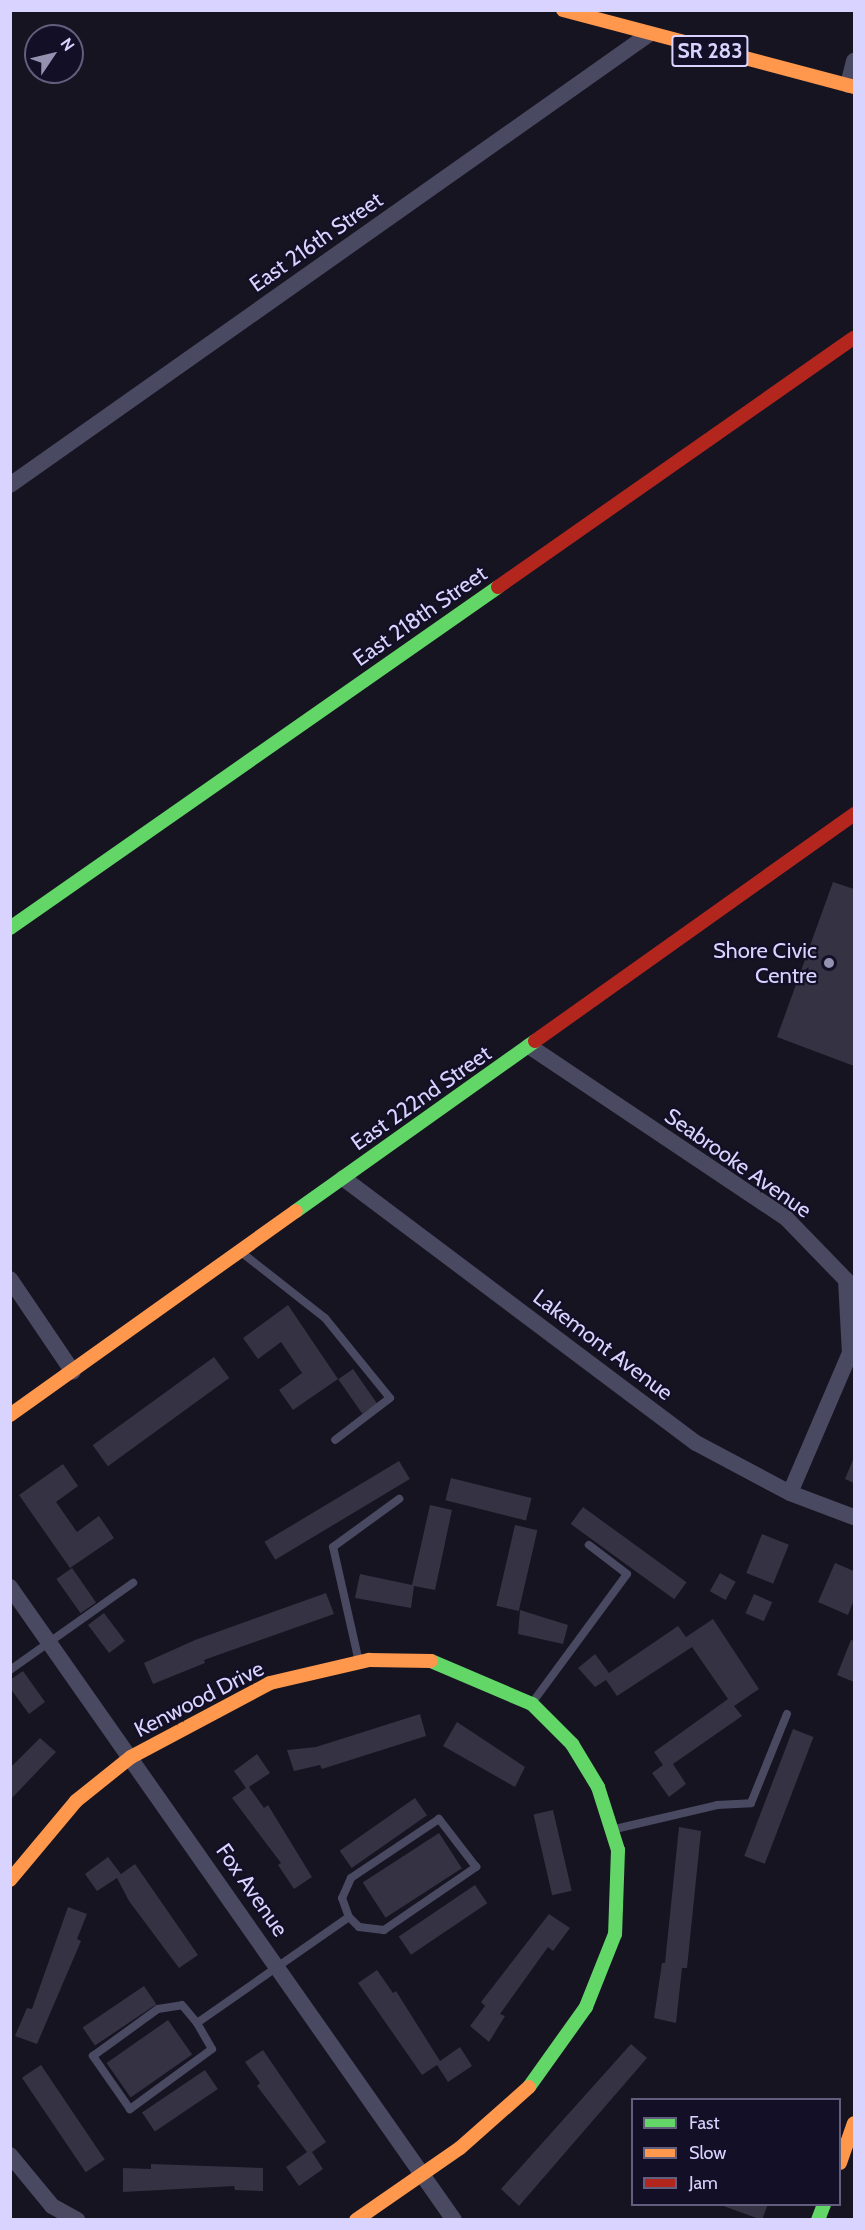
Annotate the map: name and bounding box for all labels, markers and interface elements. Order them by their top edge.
north arrow [24,24,84,84]
road number: SR 283 [671,33,749,69]
text: N [56,34,79,55]
street label: East 216th Street [244,186,388,298]
street label: East 218th Street [348,560,492,672]
place label: Shore Civic Centre [713,937,817,988]
marker: Shore Civic Centre [822,956,836,970]
street label: East 222nd Street [346,1040,496,1156]
street label: Seabrooke Avenue [660,1103,816,1223]
street label: Lakemont Avenue [528,1284,678,1406]
street label: Kenwood Drive [130,1655,268,1743]
street label: Fox Avenue [210,1838,294,1942]
legend [631,2098,841,2206]
text: Fast [689,2112,720,2134]
text: Slow [689,2142,726,2164]
text: Jam [689,2172,718,2194]

